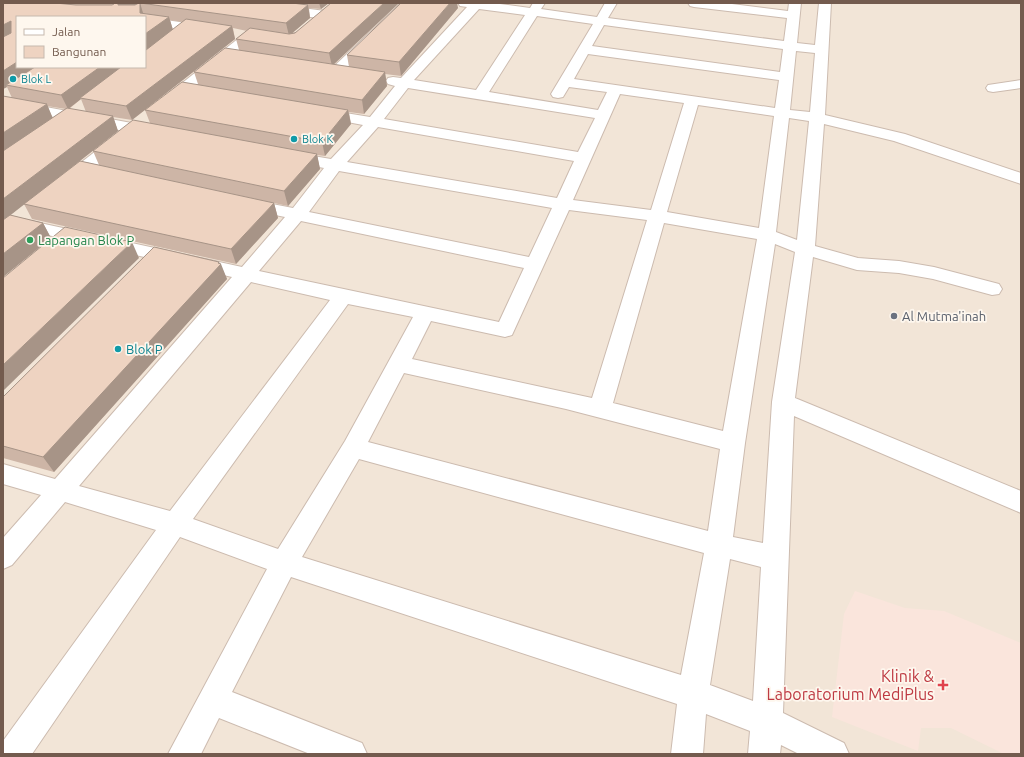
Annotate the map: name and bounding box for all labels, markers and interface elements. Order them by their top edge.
legend [16,16,146,68]
text: Jalan [52,25,80,38]
text: Bangunan [52,45,106,58]
place label: Blok L [21,73,51,85]
marker: Blok L [8,74,18,84]
place label: Blok K [302,133,333,145]
marker: Blok K [289,134,299,144]
place label: Lapangan Blok P [38,233,134,247]
marker: Lapangan Blok P [25,235,35,245]
place label: Al Mutma'inah [902,309,986,323]
marker: Al Mutma'inah [889,311,899,321]
place label: Blok P [126,342,163,356]
marker: Blok P [113,344,123,354]
place label: Klinik & Laboratorium MediPlus [767,667,935,703]
marker: Klinik & Laboratorium MediPlus [937,679,949,691]

